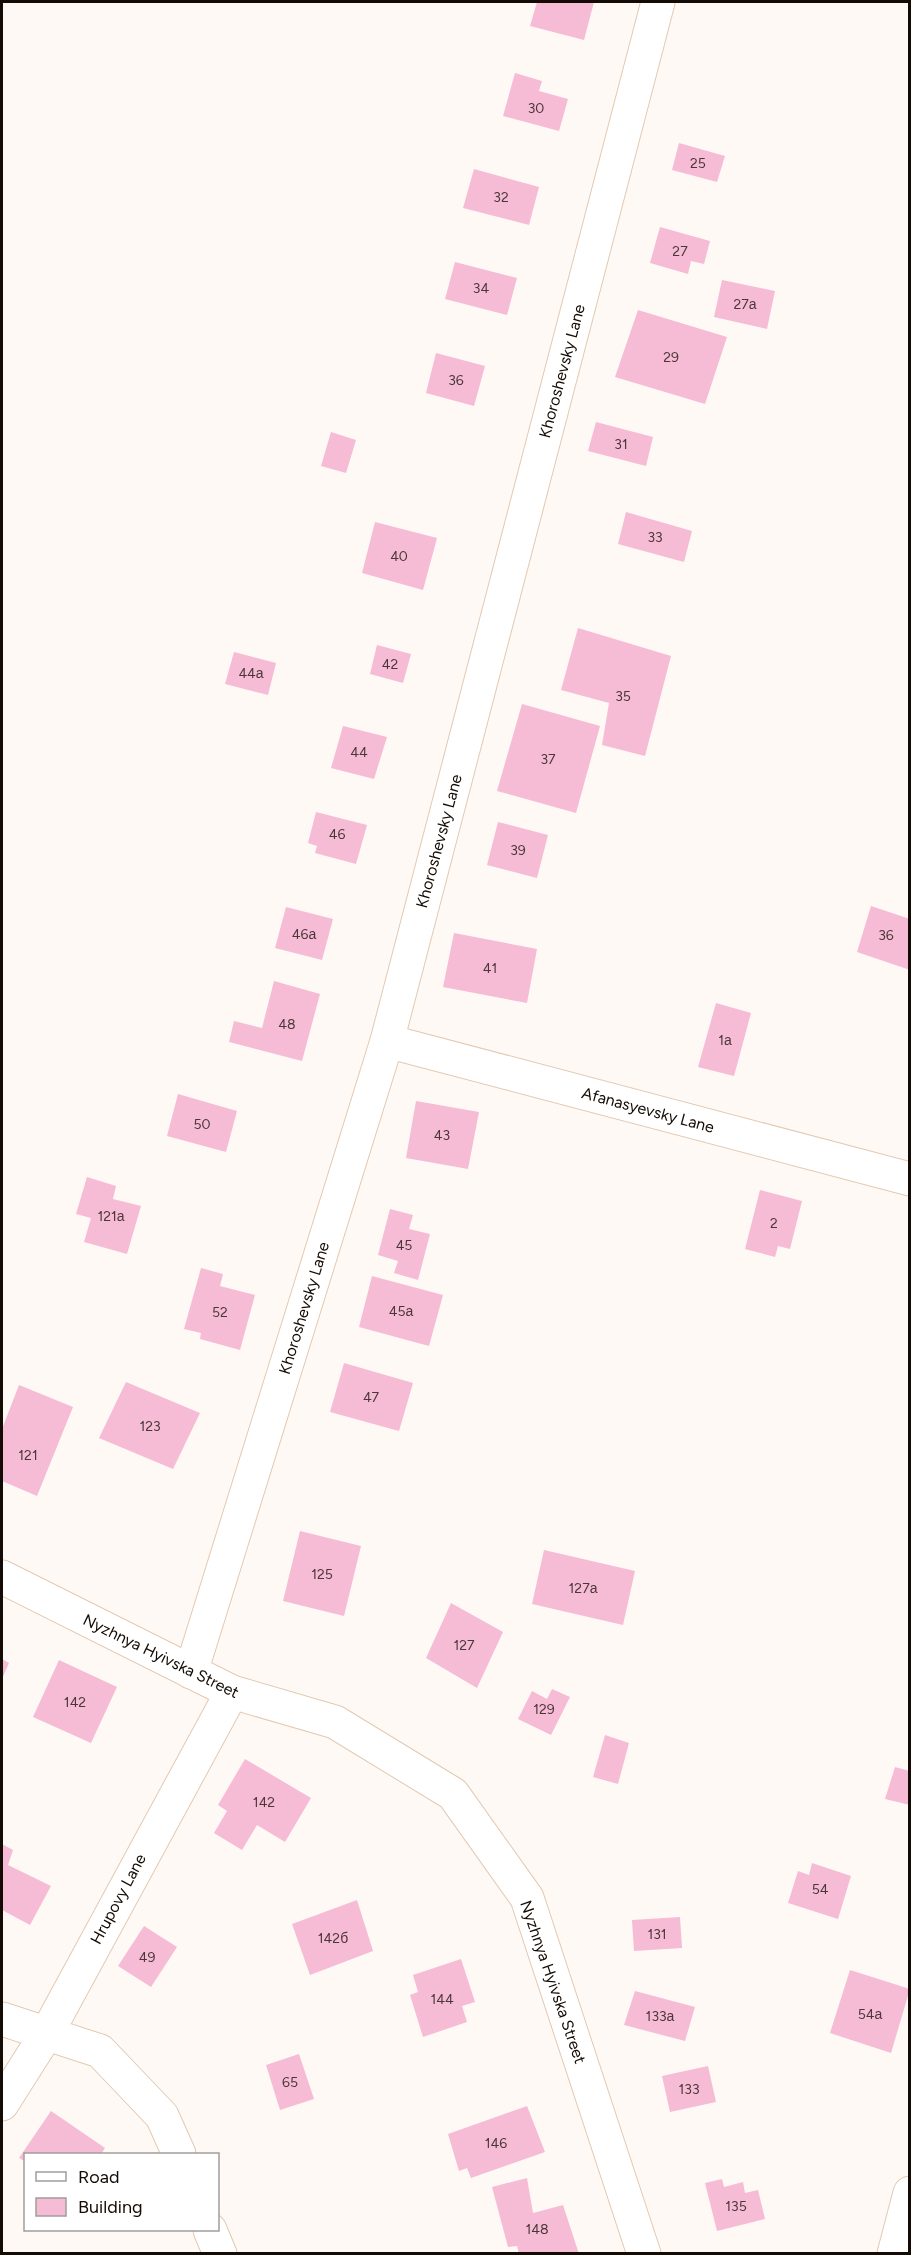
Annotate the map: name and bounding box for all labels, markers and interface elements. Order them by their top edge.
house number: 30 [528,100,544,117]
house number: 25 [690,155,706,172]
house number: 32 [493,189,509,206]
house number: 27 [672,243,688,260]
house number: 34 [473,280,489,297]
house number: 27а [733,296,757,313]
street label: Khoroshevsky Lane [535,302,589,440]
house number: 29 [663,349,679,366]
house number: 36 [448,372,464,389]
house number: 31 [614,436,628,453]
house number: 33 [647,529,663,546]
house number: 40 [390,548,408,565]
house number: 42 [382,656,398,673]
house number: 44а [238,665,264,682]
house number: 35 [615,688,631,705]
house number: 44 [350,744,368,761]
house number: 37 [540,751,556,768]
street label: Khoroshevsky Lane [412,772,466,910]
house number: 46 [329,826,345,843]
house number: 39 [510,842,526,859]
house number: 46а [292,926,316,943]
house number: 36 [878,927,894,944]
house number: 41 [483,960,497,977]
house number: 48 [278,1016,296,1033]
house number: 1а [718,1032,732,1049]
street label: Afanasyevsky Lane [580,1083,716,1137]
house number: 50 [193,1116,211,1133]
house number: 43 [434,1127,450,1144]
house number: 121а [97,1208,125,1225]
house number: 2 [770,1215,778,1232]
house number: 45 [396,1237,412,1254]
street label: Khoroshevsky Lane [275,1239,333,1377]
house number: 45а [389,1303,413,1320]
house number: 52 [212,1304,228,1321]
house number: 47 [363,1389,380,1406]
house number: 123 [139,1418,161,1435]
house number: 121 [18,1447,38,1464]
house number: 125 [311,1566,333,1583]
house number: 127а [569,1580,598,1597]
street label: Nyzhnya Hyivska Street [80,1610,242,1702]
house number: 127 [453,1637,475,1654]
house number: 142 [64,1694,86,1711]
house number: 129 [533,1701,555,1718]
house number: 142 [253,1794,275,1811]
street label: Hrupovy Lane [86,1850,150,1947]
house number: 54 [812,1881,829,1898]
street label: Nyzhnya Hyivska Street [516,1898,590,2066]
house number: 131 [647,1926,667,1943]
house number: 142б [318,1930,348,1947]
house number: 49 [139,1949,155,1966]
house number: 144 [430,1991,454,2008]
house number: 54а [858,2006,882,2023]
house number: 133а [646,2008,675,2025]
house number: 65 [282,2074,298,2091]
house number: 133 [678,2081,700,2098]
house number: 146 [485,2135,507,2152]
legend [24,2153,219,2231]
text: Road [78,2166,119,2188]
text: Building [78,2196,143,2218]
house number: 135 [725,2198,747,2215]
house number: 148 [525,2221,549,2238]

